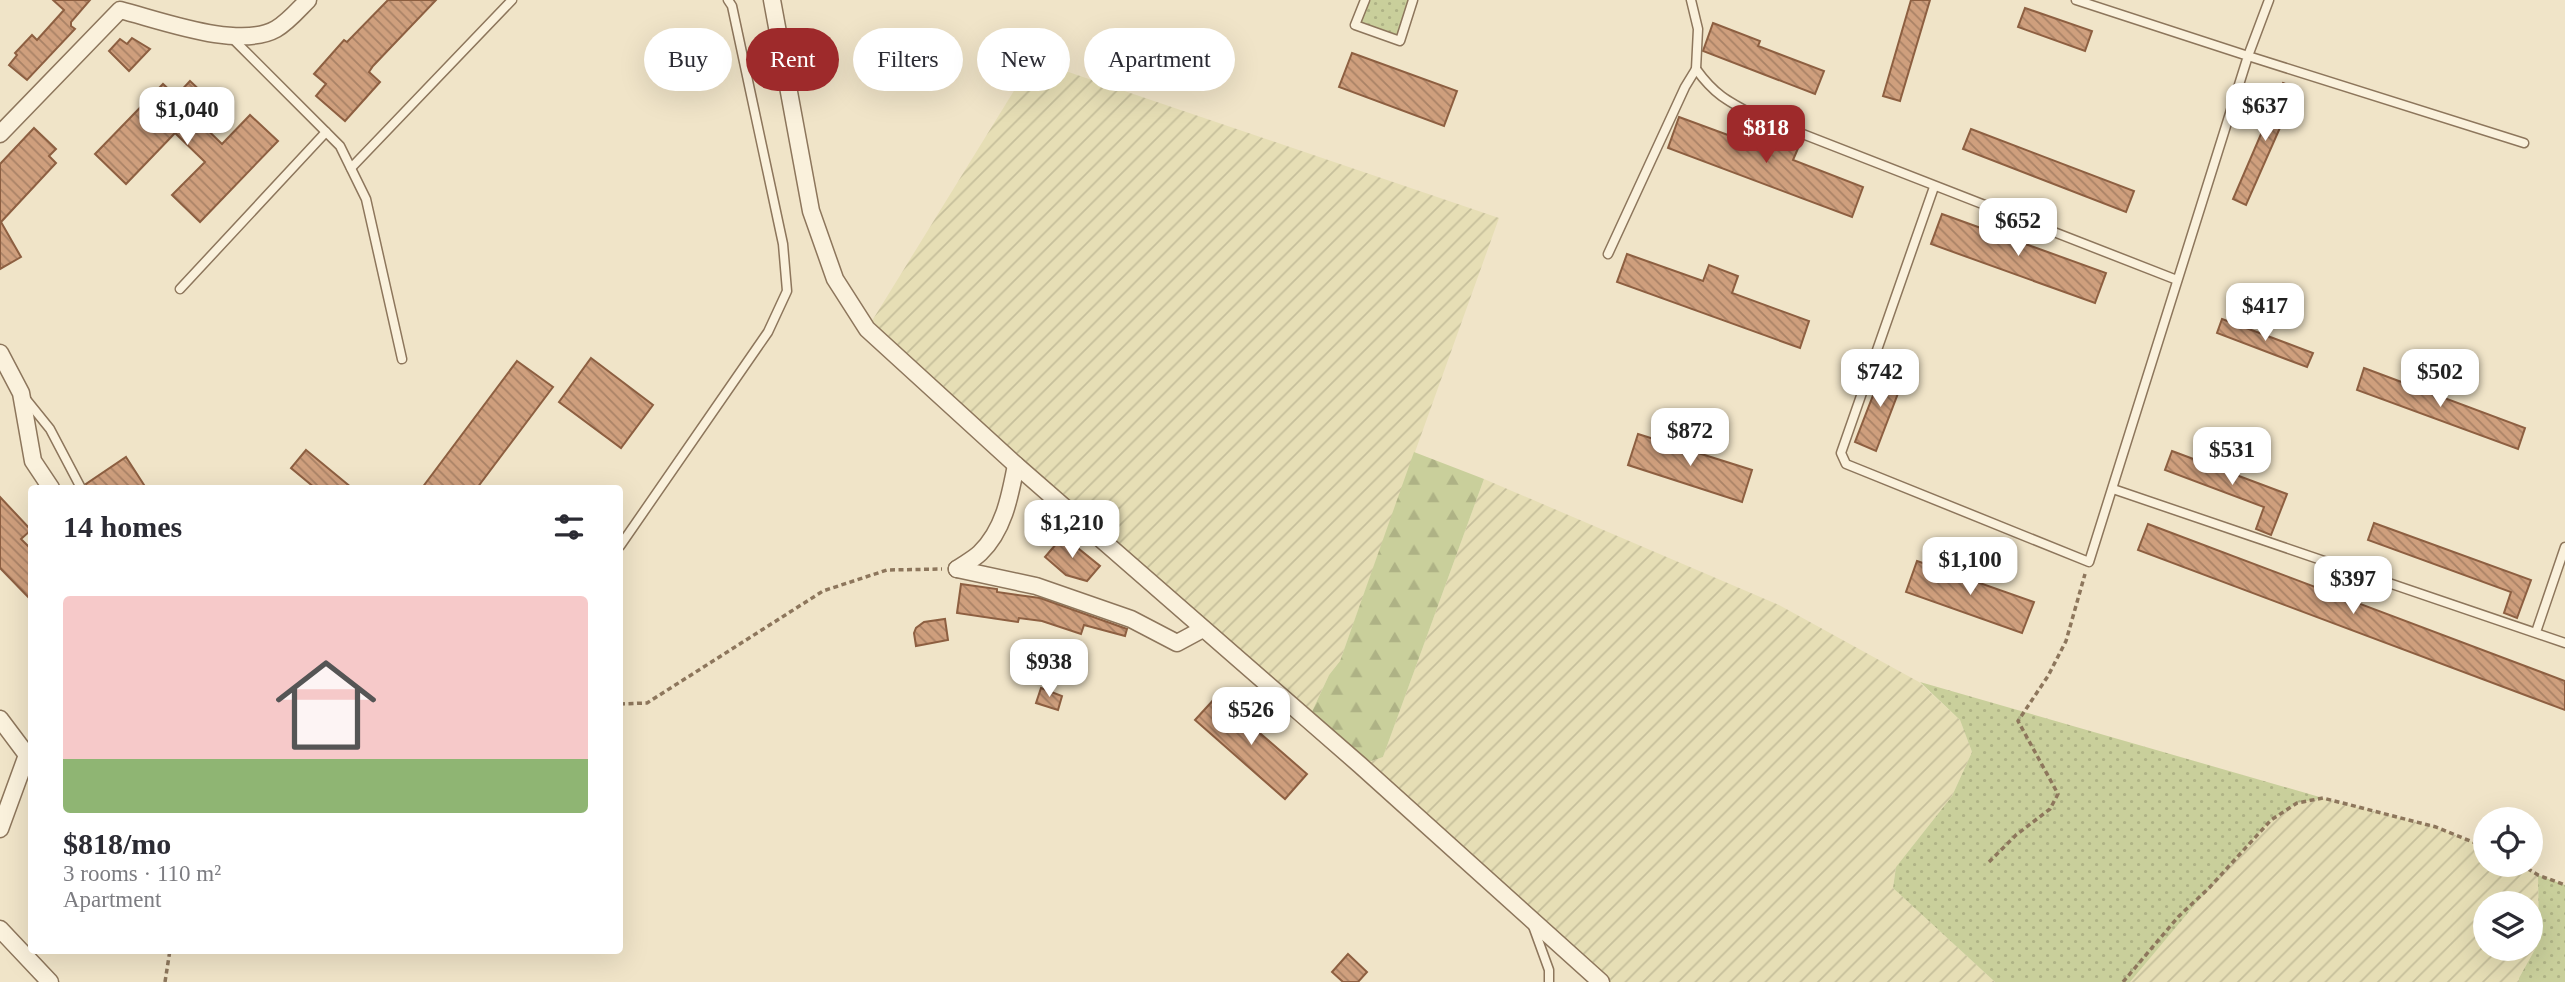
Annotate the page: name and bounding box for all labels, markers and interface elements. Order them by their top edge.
chip: Buy [644,28,732,91]
chip: Rent [746,28,839,91]
chip: Filters [853,28,963,91]
chip: New [977,28,1070,91]
chip: Apartment [1084,28,1235,91]
pin: $637 [2224,83,2306,143]
pin: $1,040 [130,88,244,147]
text: $637 [2242,93,2288,118]
text: $1,040 [155,97,219,122]
pin: $818 [1725,106,1807,165]
text: $818 [1743,115,1789,140]
pin: $652 [1977,198,2059,258]
text: $652 [1995,208,2041,233]
pin: $417 [2224,284,2306,343]
text: $417 [2242,293,2288,318]
pin: $742 [1839,350,1921,409]
pin: $502 [2399,350,2481,409]
text: $742 [1857,359,1903,384]
text: $502 [2417,359,2463,384]
pin: $872 [1649,408,1731,468]
text: $872 [1667,418,1713,443]
pin: $531 [2191,428,2273,487]
text: $531 [2209,437,2255,462]
pin: $1,210 [1015,500,1129,560]
icon: filters [550,508,588,546]
text: 14 homes [63,510,182,543]
text: $1,210 [1040,510,1104,535]
pin: $1,100 [1913,538,2027,597]
text: $1,100 [1938,547,2002,572]
pin: $397 [2312,556,2394,616]
text: $397 [2330,566,2376,591]
pin: $938 [1008,640,1090,699]
icon: home [263,642,389,768]
text: $938 [1026,649,1072,674]
pin: $526 [1210,688,1292,747]
text: $526 [1228,697,1274,722]
map controls [2473,807,2543,961]
button: locate [2473,807,2543,877]
text: $818/mo [63,827,171,860]
text: 3 rooms · 110 m² [63,861,221,886]
text: Apartment [63,887,161,912]
button: layers [2473,891,2543,961]

